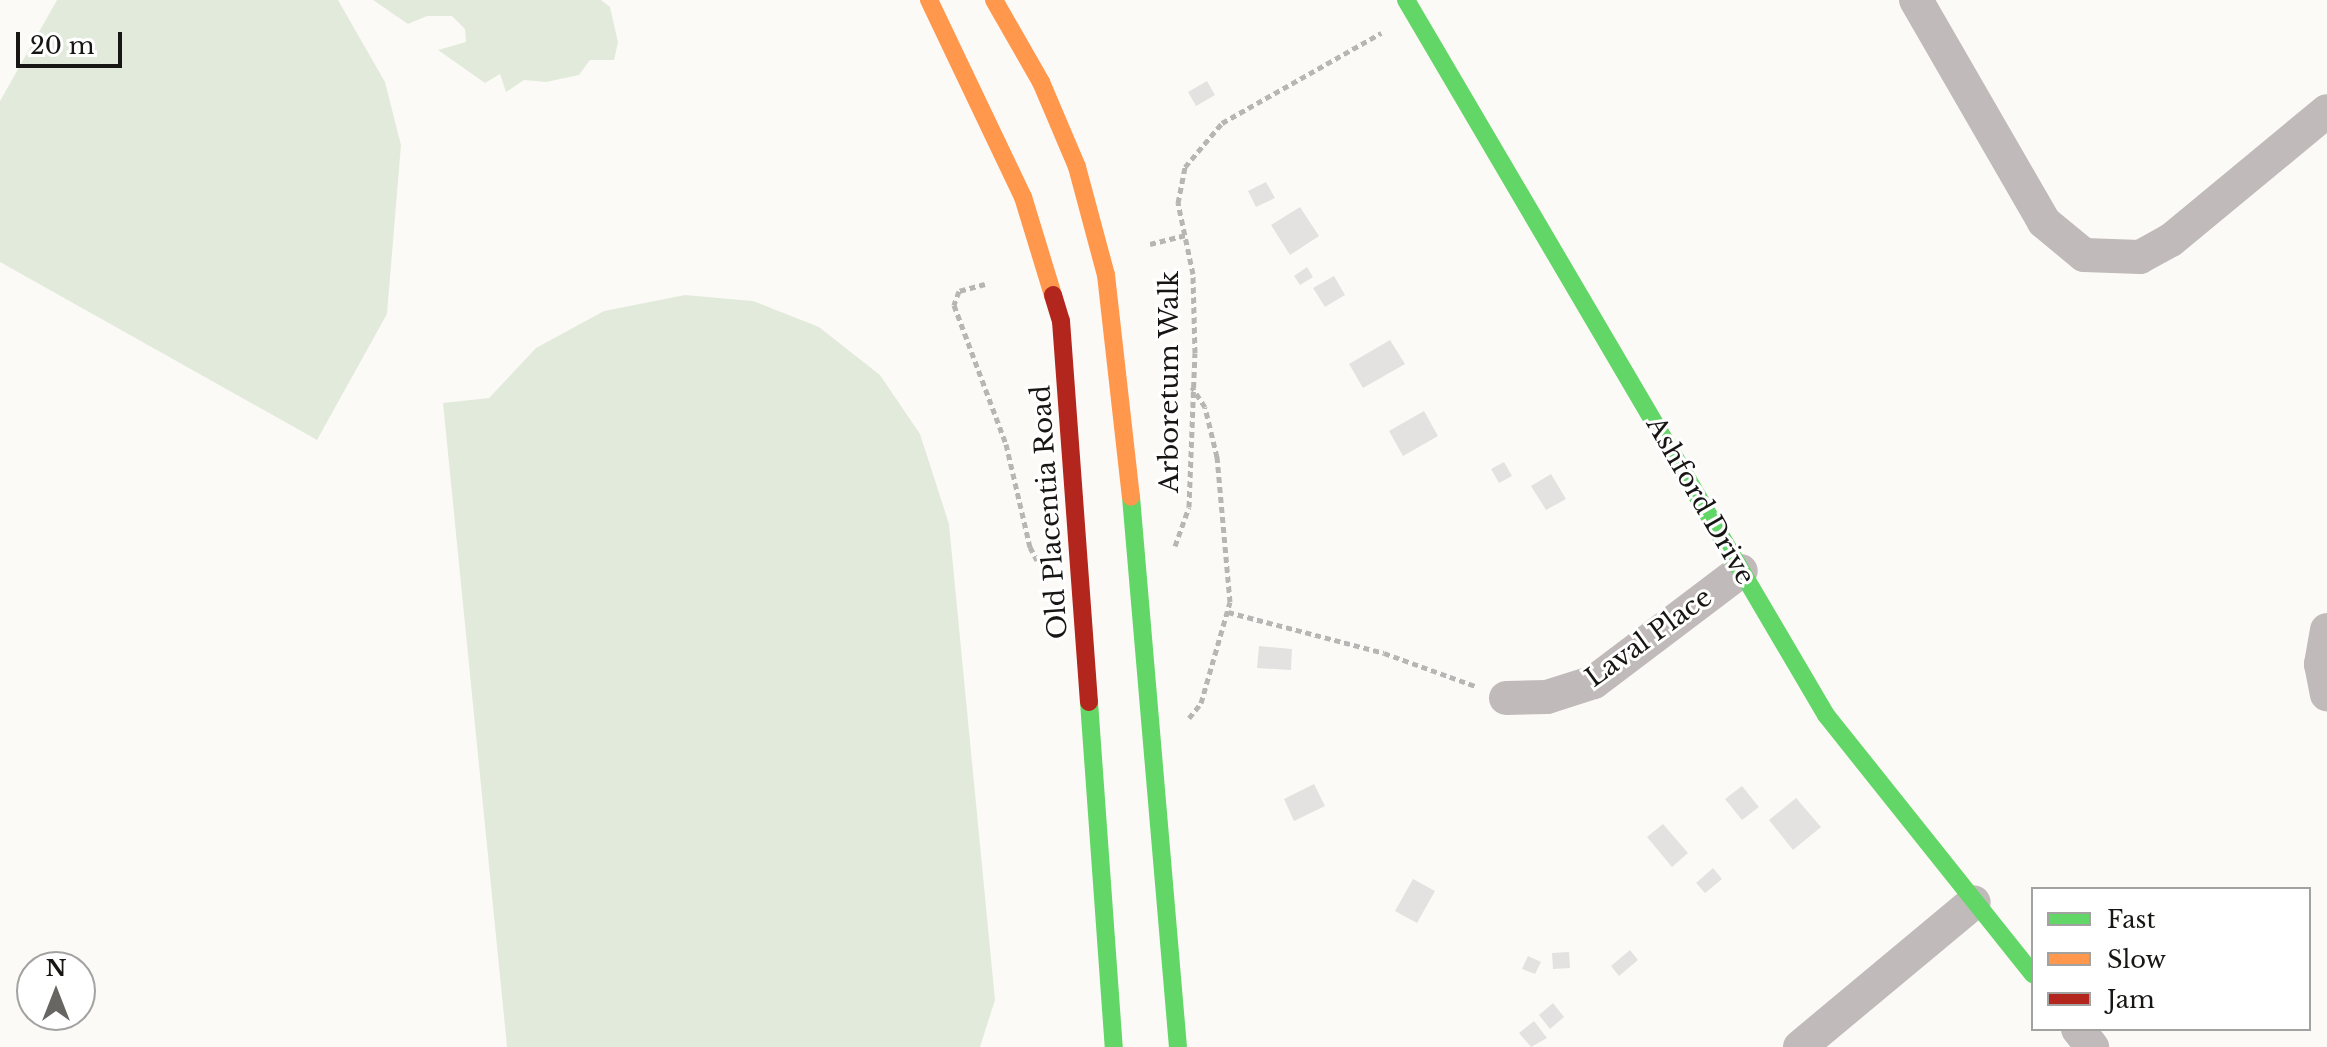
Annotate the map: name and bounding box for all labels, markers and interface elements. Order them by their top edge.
scale bar [20,16,126,66]
text: 20 m [30,31,95,60]
street label: Arboretum Walk [1154,270,1186,494]
street label: Old Placentia Road [1026,384,1074,640]
street label: Ashford Drive [1639,412,1761,590]
street label: Laval Place [1580,582,1718,694]
legend [2031,887,2311,1031]
text: Fast [2107,905,2155,934]
text: Slow [2107,945,2166,974]
north arrow [16,951,96,1031]
text: N [46,955,66,982]
text: Jam [2107,985,2155,1014]

